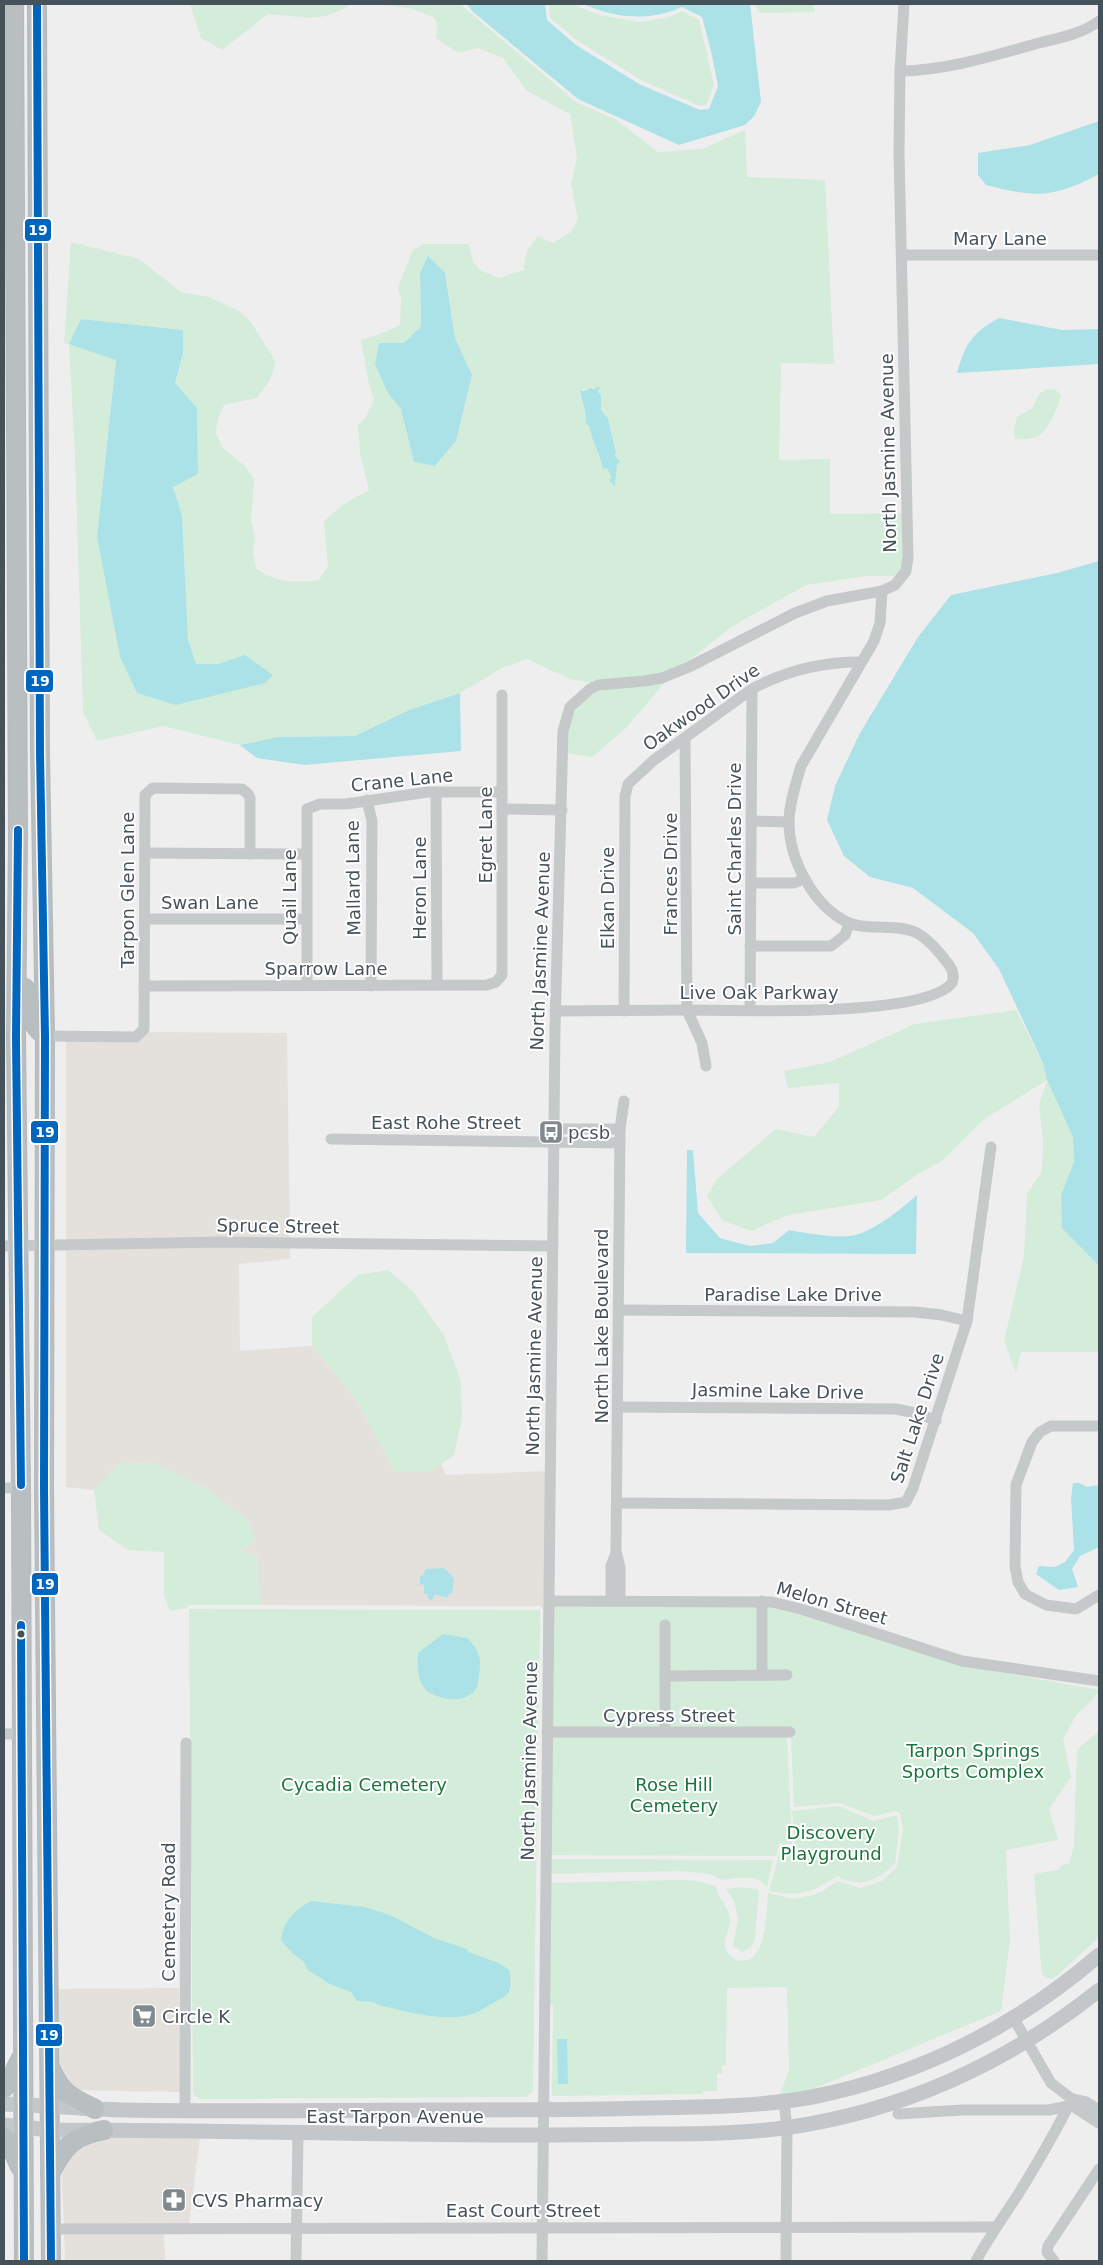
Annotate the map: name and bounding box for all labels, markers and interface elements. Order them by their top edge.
line badge: 19 [24,218,52,242]
text: 19 [28,222,48,238]
street label: Mary Lane [953,228,1047,249]
street label: North Jasmine Avenue [876,353,900,553]
street label: Oakwood Drive [639,659,763,755]
line badge: 19 [25,669,54,693]
text: 19 [30,673,50,689]
street label: Saint Charles Drive [724,762,745,936]
street label: Crane Lane [350,764,454,796]
street label: Egret Lane [475,786,496,884]
street label: Tarpon Glen Lane [117,812,138,969]
street label: Frances Drive [660,813,681,935]
street label: Mallard Lane [341,820,365,936]
street label: Heron Lane [409,836,430,940]
street label: Elkan Drive [597,847,618,949]
street label: Quail Lane [279,849,300,945]
street label: North Jasmine Avenue [526,851,554,1051]
street label: Swan Lane [161,892,259,913]
street label: Sparrow Lane [265,958,387,979]
street label: Live Oak Parkway [679,982,839,1003]
street label: East Rohe Street [371,1112,521,1133]
bus stop icon: pcsb [538,1119,564,1145]
line badge: 19 [30,1120,59,1144]
place label: pcsb [568,1122,610,1143]
text: 19 [35,1124,55,1140]
street label: Spruce Street [216,1214,340,1238]
street label: North Lake Boulevard [591,1229,612,1423]
street label: North Jasmine Avenue [522,1256,546,1456]
street label: Paradise Lake Drive [704,1284,882,1305]
street label: Salt Lake Drive [886,1350,948,1486]
street label: Jasmine Lake Drive [691,1379,864,1403]
line badge: 19 [31,1572,59,1596]
text: 19 [35,1576,55,1592]
street label: Melon Street [774,1577,890,1629]
unlabelled marker [16,1629,26,1639]
street label: North Jasmine Avenue [517,1661,541,1861]
street label: Cypress Street [603,1705,735,1726]
park label: Tarpon Springs Sports Complex [902,1740,1045,1782]
park label: Cycadia Cemetery [281,1774,447,1795]
park label: Rose Hill Cemetery [630,1774,719,1816]
park label: Discovery Playground [780,1822,882,1864]
street label: Cemetery Road [158,1842,179,1982]
supermarket icon: Circle K [131,2003,157,2029]
place label: Circle K [162,2006,231,2027]
line badge: 19 [35,2023,63,2047]
text: 19 [39,2027,59,2043]
street label: East Tarpon Avenue [306,2106,484,2127]
pharmacy icon: CVS Pharmacy [161,2187,187,2213]
place label: CVS Pharmacy [192,2190,324,2211]
street label: East Court Street [446,2200,600,2221]

